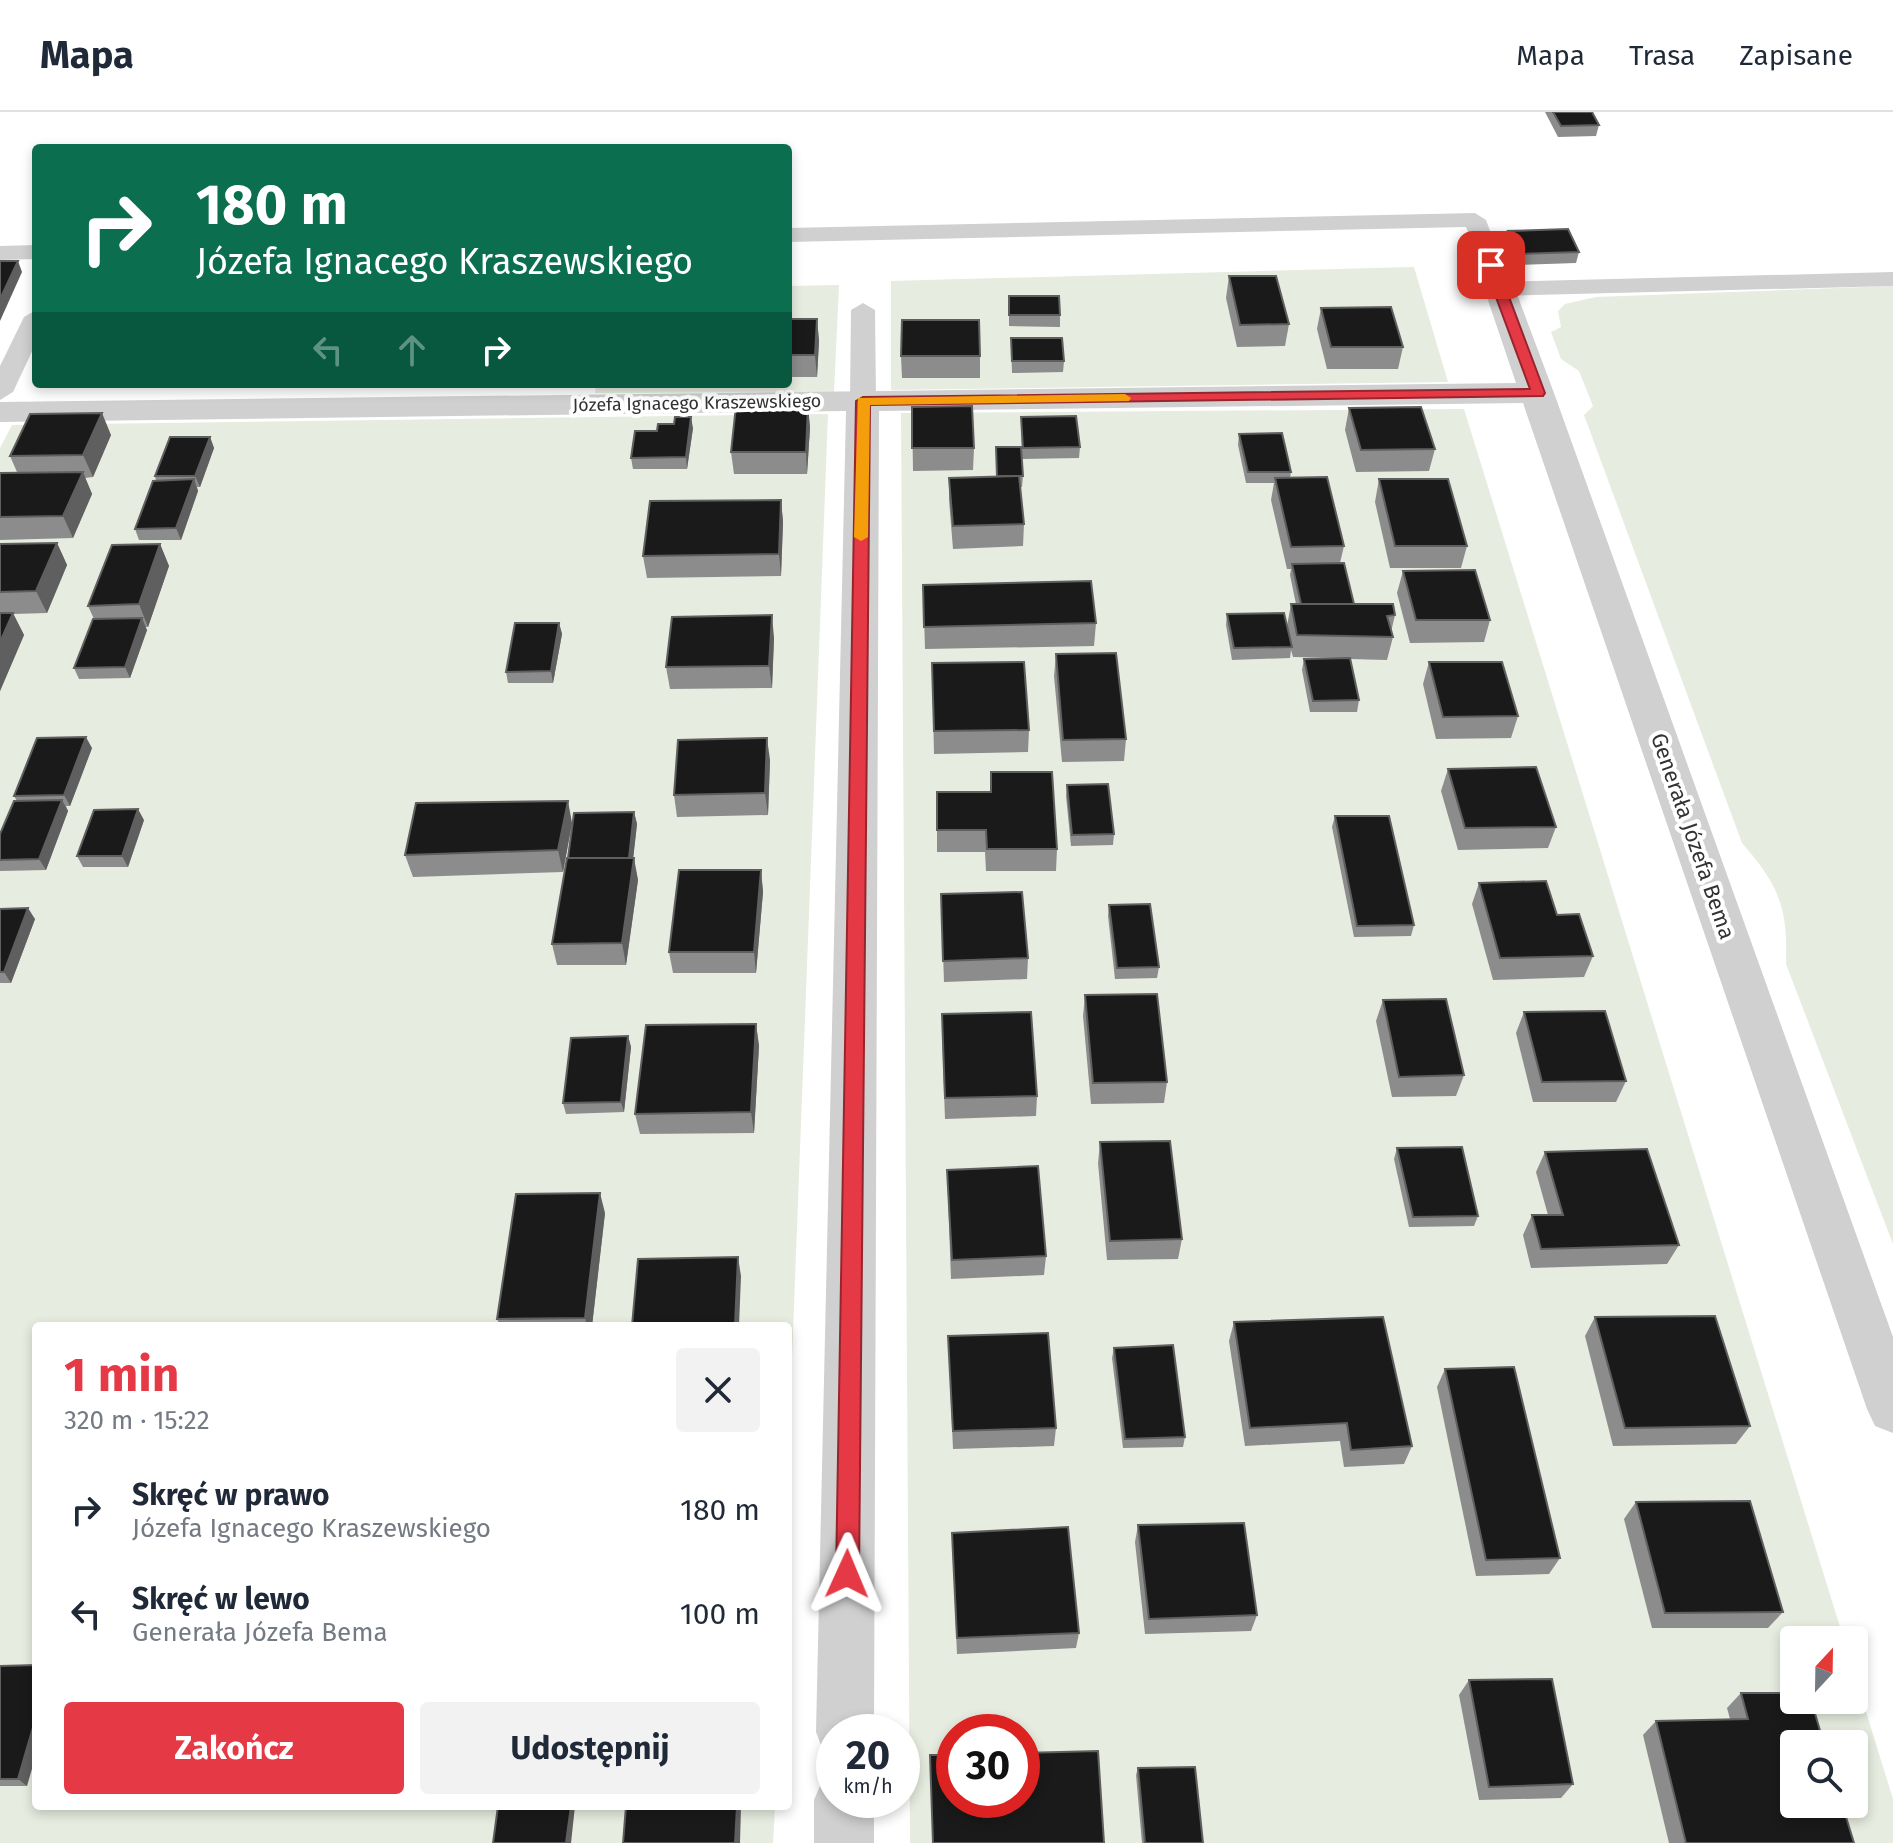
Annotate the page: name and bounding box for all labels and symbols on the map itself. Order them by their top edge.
pin [1457,231,1525,299]
street label: Józefa Ignacego Kraszewskiego [573,390,821,416]
street label: Generała Józefa Bema [1645,729,1741,943]
position arrow [805,1532,889,1616]
north arrow [1780,1626,1868,1714]
speed limit sign: 30 [936,1714,1040,1818]

